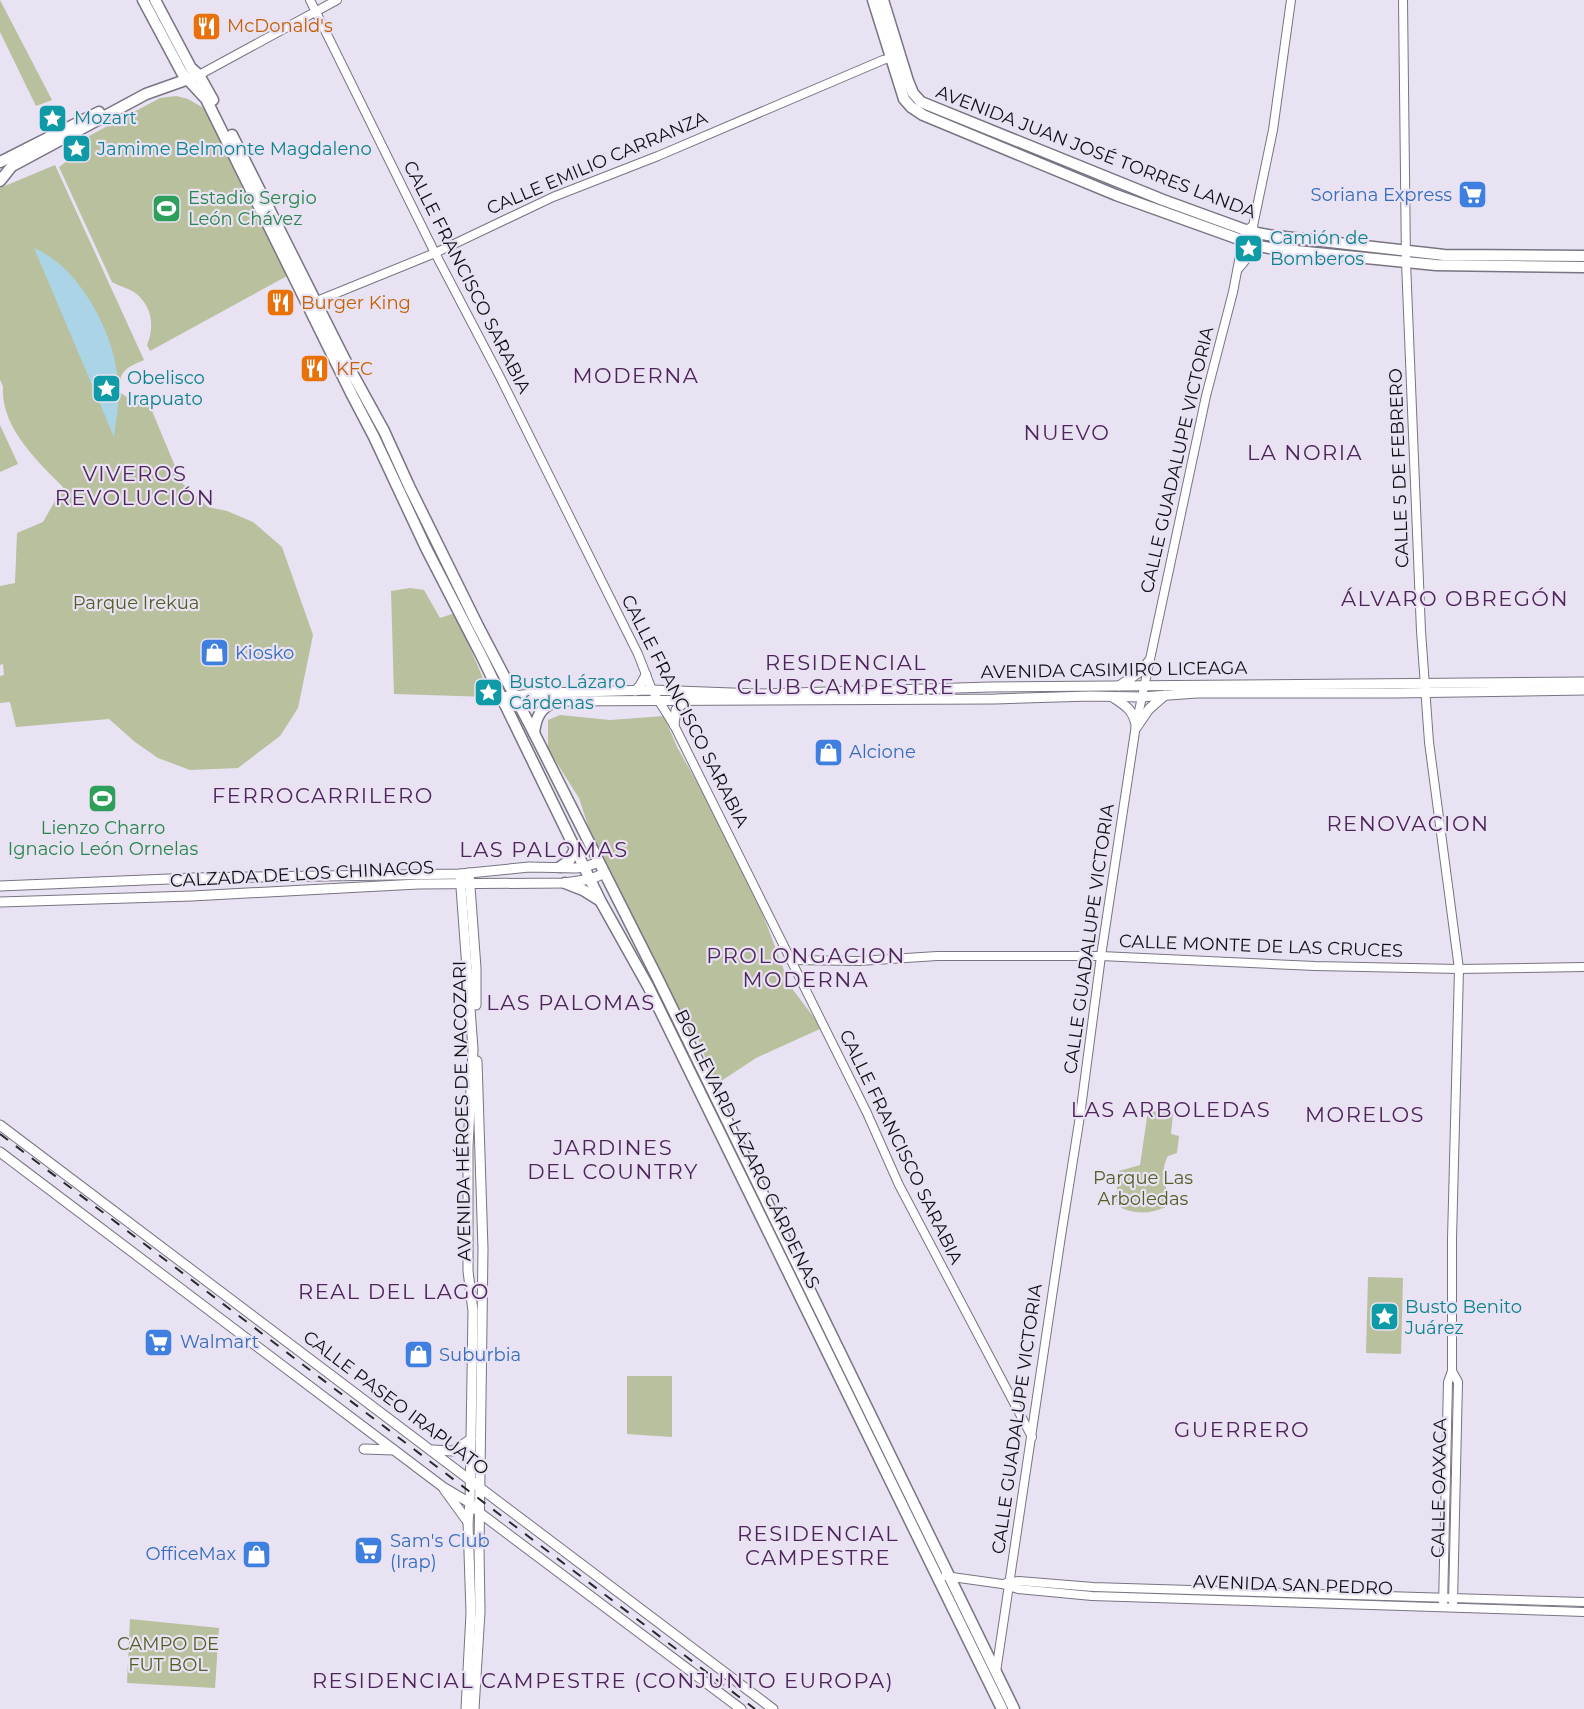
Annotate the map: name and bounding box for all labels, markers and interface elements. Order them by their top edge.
restaurant icon: McDonald's [190,10,222,42]
place label: McDonald's [227,15,333,37]
street label: AVENIDA JUAN JOSÉ TORRES LANDA [933,81,1259,223]
place icon: Mozart [37,102,69,134]
street label: CALLE EMILIO CARRANZA [483,106,711,220]
place label: Mozart [74,107,137,129]
place icon: Jamime Belmonte Magdaleno [60,133,92,165]
place label: Jamime Belmonte Magdaleno [96,138,372,160]
street label: CALLE FRANCISCO SARABIA [399,157,535,397]
supermarket icon: Soriana Express [1457,179,1489,211]
place label: Soriana Express [1311,184,1452,206]
place label: Estadio Sergio León Chávez [188,187,317,230]
sports icon: Estadio Sergio León Chávez [151,192,183,224]
place label: Camión de Bomberos [1270,227,1369,270]
place icon: Camión de Bomberos [1233,232,1265,264]
restaurant icon: Burger King [264,287,296,319]
place label: Burger King [301,292,411,314]
street label: CALLE GUADALUPE VICTORIA [1136,325,1218,595]
restaurant icon: KFC [299,353,331,385]
place label: KFC [336,358,373,380]
district label: MODERNA [573,363,699,388]
place label: Obelisco Irapuato [127,367,205,410]
street label: CALLE 5 DE FEBRERO [1385,368,1413,568]
place icon: Obelisco Irapuato [90,372,122,404]
district label: NUEVO [1024,420,1110,445]
district label: LA NORIA [1247,440,1363,465]
district label: VIVEROS REVOLUCIÓN [55,461,215,510]
district label: ÁLVARO OBREGÓN [1341,586,1569,611]
street label: CALLE FRANCISCO SARABIA [617,591,753,831]
park label: Parque Irekua [73,592,199,614]
shop icon: Kiosko [198,637,230,669]
place label: Kiosko [235,642,294,664]
district label: RESIDENCIAL CLUB CAMPESTRE [737,650,955,699]
street label: AVENIDA CASIMIRO LICEAGA [980,657,1248,683]
place label: Busto Lázaro Cárdenas [509,671,626,714]
place icon: Busto Lázaro Cárdenas [472,676,504,708]
shop icon: Alcione [812,736,844,768]
place label: Alcione [849,741,916,763]
sports icon: Lienzo Charro Ignacio León Ornelas [87,783,119,815]
district label: FERROCARRILERO [212,783,434,808]
street label: CALLE GUADALUPE VICTORIA [1059,802,1119,1076]
district label: RENOVACION [1326,811,1490,836]
place label: Lienzo Charro Ignacio León Ornelas [8,817,198,860]
district label: LAS PALOMAS [459,837,629,862]
street label: CALZADA DE LOS CHINACOS [169,856,435,892]
street label: CALLE MONTE DE LAS CRUCES [1119,930,1403,962]
district label: PROLONGACION MODERNA [706,943,906,992]
street label: AVENIDA HÉROES DE NACOZARI [448,960,476,1262]
district label: LAS PALOMAS [486,990,656,1015]
street label: BOULEVARD LÁZARO CÁRDENAS [670,1006,824,1292]
street label: CALLE FRANCISCO SARABIA [834,1026,968,1268]
district label: LAS ARBOLEDAS [1071,1097,1271,1122]
district label: MORELOS [1305,1102,1425,1127]
district label: JARDINES DEL COUNTRY [527,1135,699,1184]
park label: Parque Las Arboledas [1093,1167,1193,1210]
district label: REAL DEL LAGO [298,1279,490,1304]
street label: CALLE GUADALUPE VICTORIA [987,1282,1047,1556]
place label: Busto Benito Juárez [1404,1296,1522,1339]
place icon: Busto Benito Juárez [1368,1301,1400,1333]
supermarket icon: Walmart [143,1326,175,1358]
street label: CALLE PASEO IRAPUATO [299,1326,493,1480]
place label: Walmart [180,1331,259,1353]
shop icon: Suburbia [402,1339,434,1371]
place label: Suburbia [439,1344,521,1366]
district label: GUERRERO [1174,1417,1310,1442]
street label: CALLE OAXACA [1427,1418,1451,1558]
district label: RESIDENCIAL CAMPESTRE [737,1521,899,1570]
place label: Sam's Club (Irap) [390,1530,490,1573]
supermarket icon: Sam's Club (Irap) [353,1535,385,1567]
shop icon: OfficeMax [241,1538,273,1570]
place label: OfficeMax [146,1543,236,1565]
street label: AVENIDA SAN PEDRO [1193,1571,1393,1599]
park label: CAMPO DE FUT BOL [117,1633,219,1676]
district label: RESIDENCIAL CAMPESTRE (CONJUNTO EUROPA) [312,1668,894,1693]

